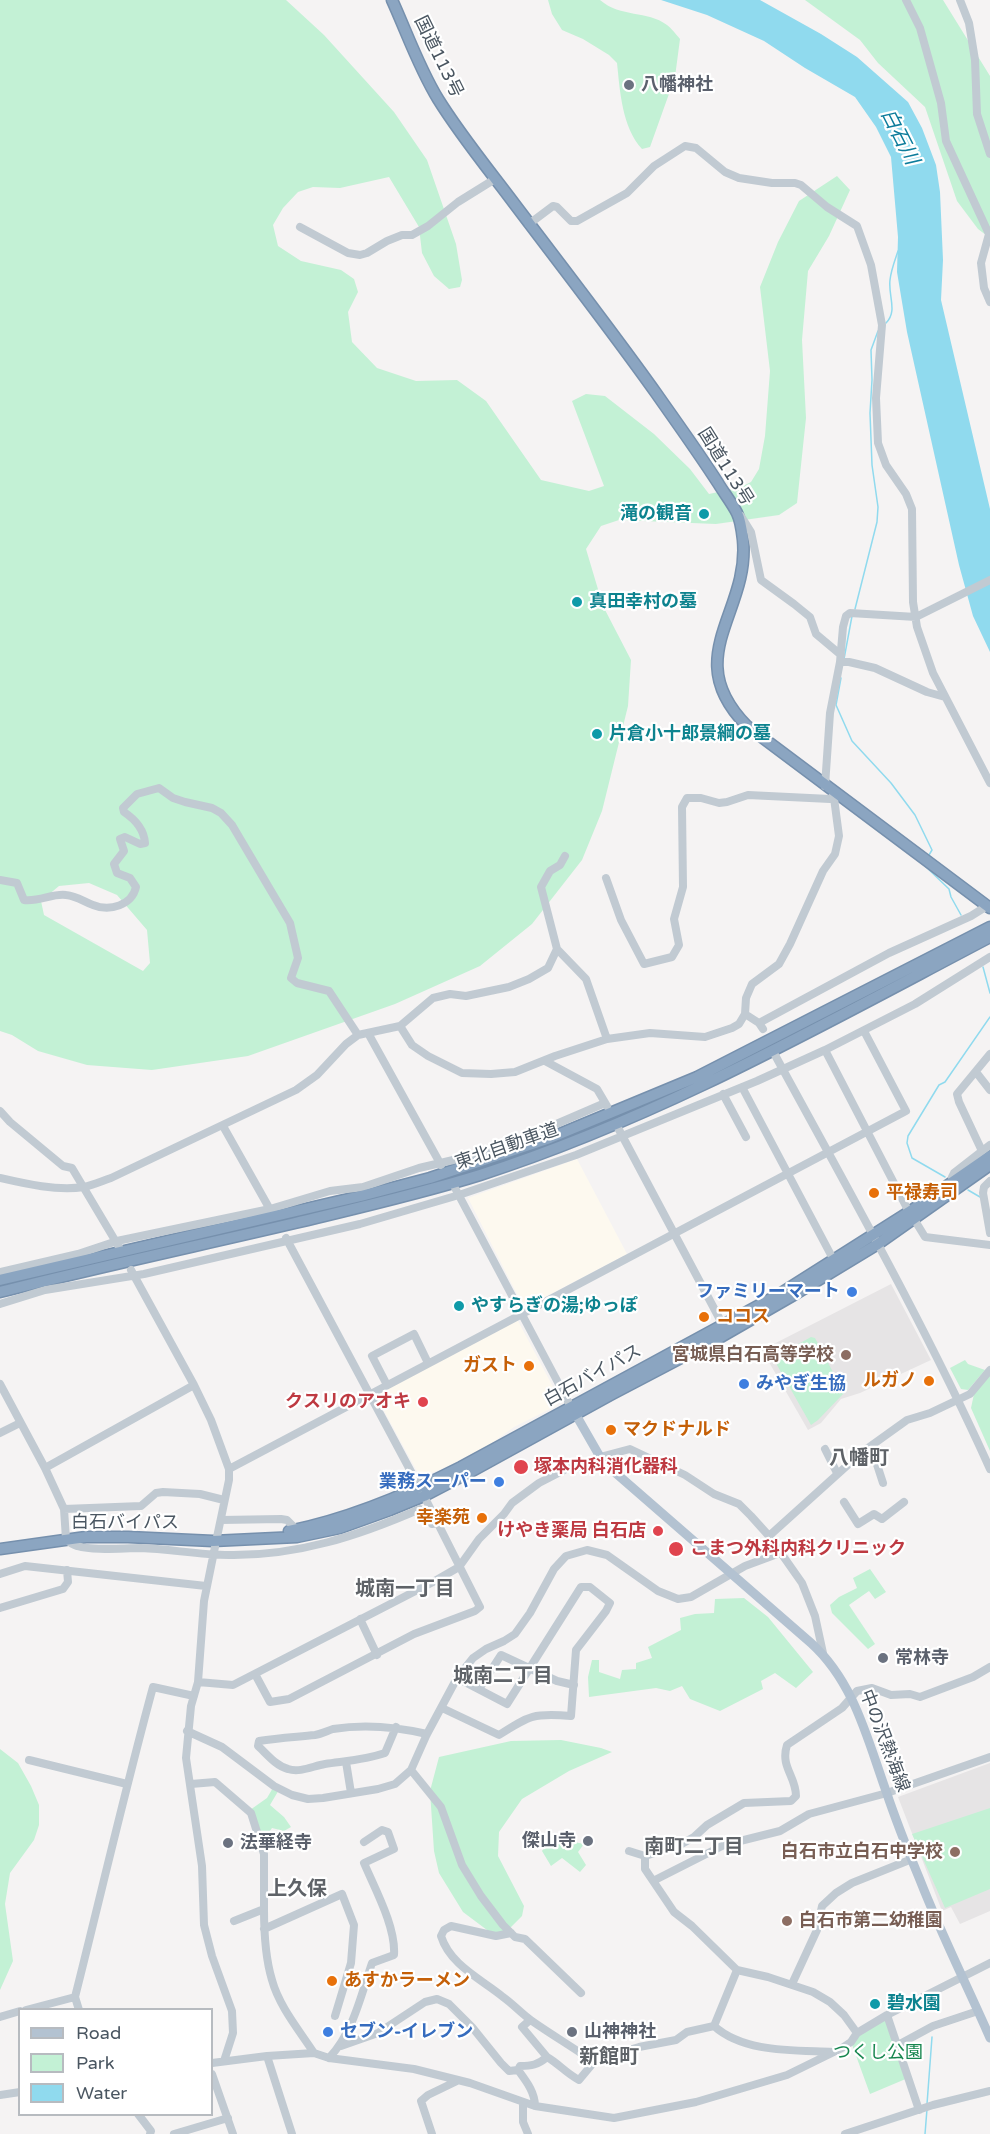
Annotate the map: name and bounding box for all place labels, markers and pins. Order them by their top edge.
place label: 八幡神社 [641,74,713,96]
marker: 八幡神社 [622,78,636,92]
place label: 滝の観音 [620,503,692,525]
marker: 滝の観音 [697,507,711,521]
place label: 真田幸村の墓 [589,591,697,613]
marker: 真田幸村の墓 [570,595,584,609]
place label: 片倉小十郎景綱の墓 [609,723,771,745]
marker: 片倉小十郎景綱の墓 [590,727,604,741]
place label: 平禄寿司 [886,1182,958,1204]
marker: 平禄寿司 [867,1186,881,1200]
place label: ファミリーマート [696,1281,840,1303]
marker: ファミリーマート [845,1285,859,1299]
place label: やすらぎの湯;ゆっぽ [471,1295,638,1317]
marker: やすらぎの湯;ゆっぽ [452,1299,466,1313]
place label: ココス [716,1306,770,1328]
marker: ココス [697,1310,711,1324]
place label: 宮城県白石高等学校 [672,1344,834,1366]
marker: 宮城県白石高等学校 [839,1348,853,1362]
place label: ガスト [463,1355,517,1377]
marker: ガスト [522,1359,536,1373]
place label: ルガノ [863,1370,917,1392]
place label: みやぎ生協 [756,1373,846,1395]
marker: ルガノ [922,1374,936,1388]
marker: みやぎ生協 [737,1377,751,1391]
place label: クスリのアオキ [285,1391,411,1413]
marker: クスリのアオキ [416,1395,430,1409]
place label: マクドナルド [623,1419,731,1441]
marker: マクドナルド [604,1423,618,1437]
place label: 塚本内科消化器科 [534,1456,678,1478]
marker: 塚本内科消化器科 [512,1458,530,1476]
place label: 業務スーパー [379,1471,487,1493]
marker: 業務スーパー [492,1475,506,1489]
place label: 幸楽苑 [416,1507,470,1529]
marker: 幸楽苑 [475,1511,489,1525]
place label: けやき薬局 白石店 [497,1520,646,1542]
marker: けやき薬局 白石店 [651,1524,665,1538]
place label: こまつ外科内科クリニック [690,1538,906,1560]
marker: こまつ外科内科クリニック [667,1540,685,1558]
place label: 常林寺 [895,1647,949,1669]
marker: 常林寺 [876,1651,890,1665]
place label: 傑山寺 [522,1830,576,1852]
place label: 法華経寺 [240,1832,312,1854]
marker: 傑山寺 [581,1834,595,1848]
marker: 法華経寺 [221,1836,235,1850]
place label: 白石市立白石中学校 [781,1841,943,1863]
marker: 白石市立白石中学校 [948,1845,962,1859]
place label: 白石市第二幼稚園 [799,1910,943,1932]
marker: 白石市第二幼稚園 [780,1914,794,1928]
place label: あすかラーメン [344,1970,470,1992]
marker: あすかラーメン [325,1974,339,1988]
place label: 碧水園 [887,1993,941,2015]
marker: 碧水園 [868,1997,882,2011]
place label: セブン-イレブン [340,2021,473,2043]
place label: 山神神社 [584,2021,656,2043]
marker: セブン-イレブン [321,2025,335,2039]
marker: 山神神社 [565,2025,579,2039]

